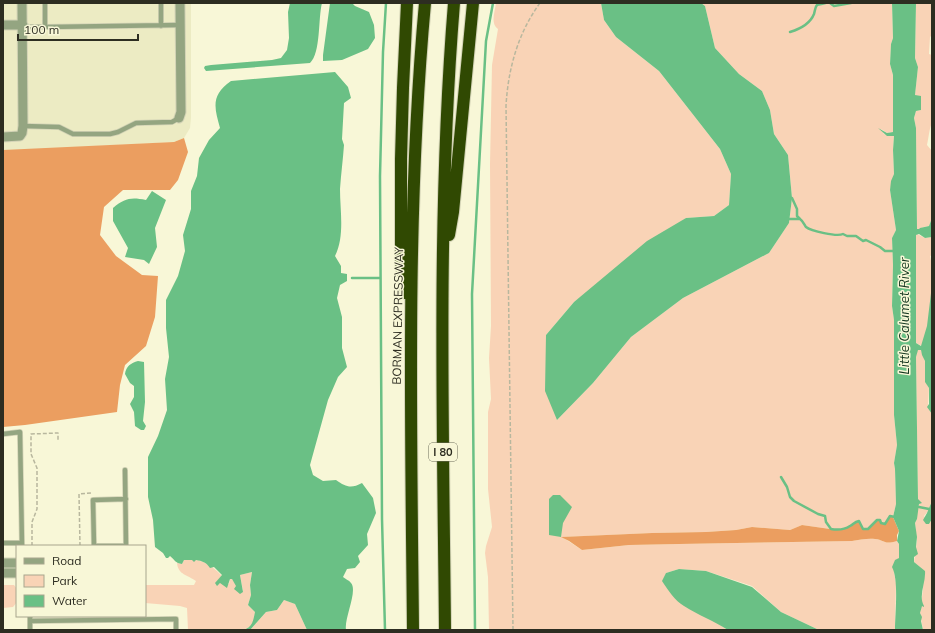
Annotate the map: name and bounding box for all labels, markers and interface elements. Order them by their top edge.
scale bar [18,16,138,42]
text: 100 m [24,22,59,37]
street label: BORMAN EXPRESSWAY [389,246,406,385]
water label: Little Calumet River [896,256,912,374]
road number: I 80 [429,443,457,461]
legend [16,545,146,617]
text: Road [52,553,81,568]
text: Park [52,573,78,588]
text: Water [52,593,88,608]

